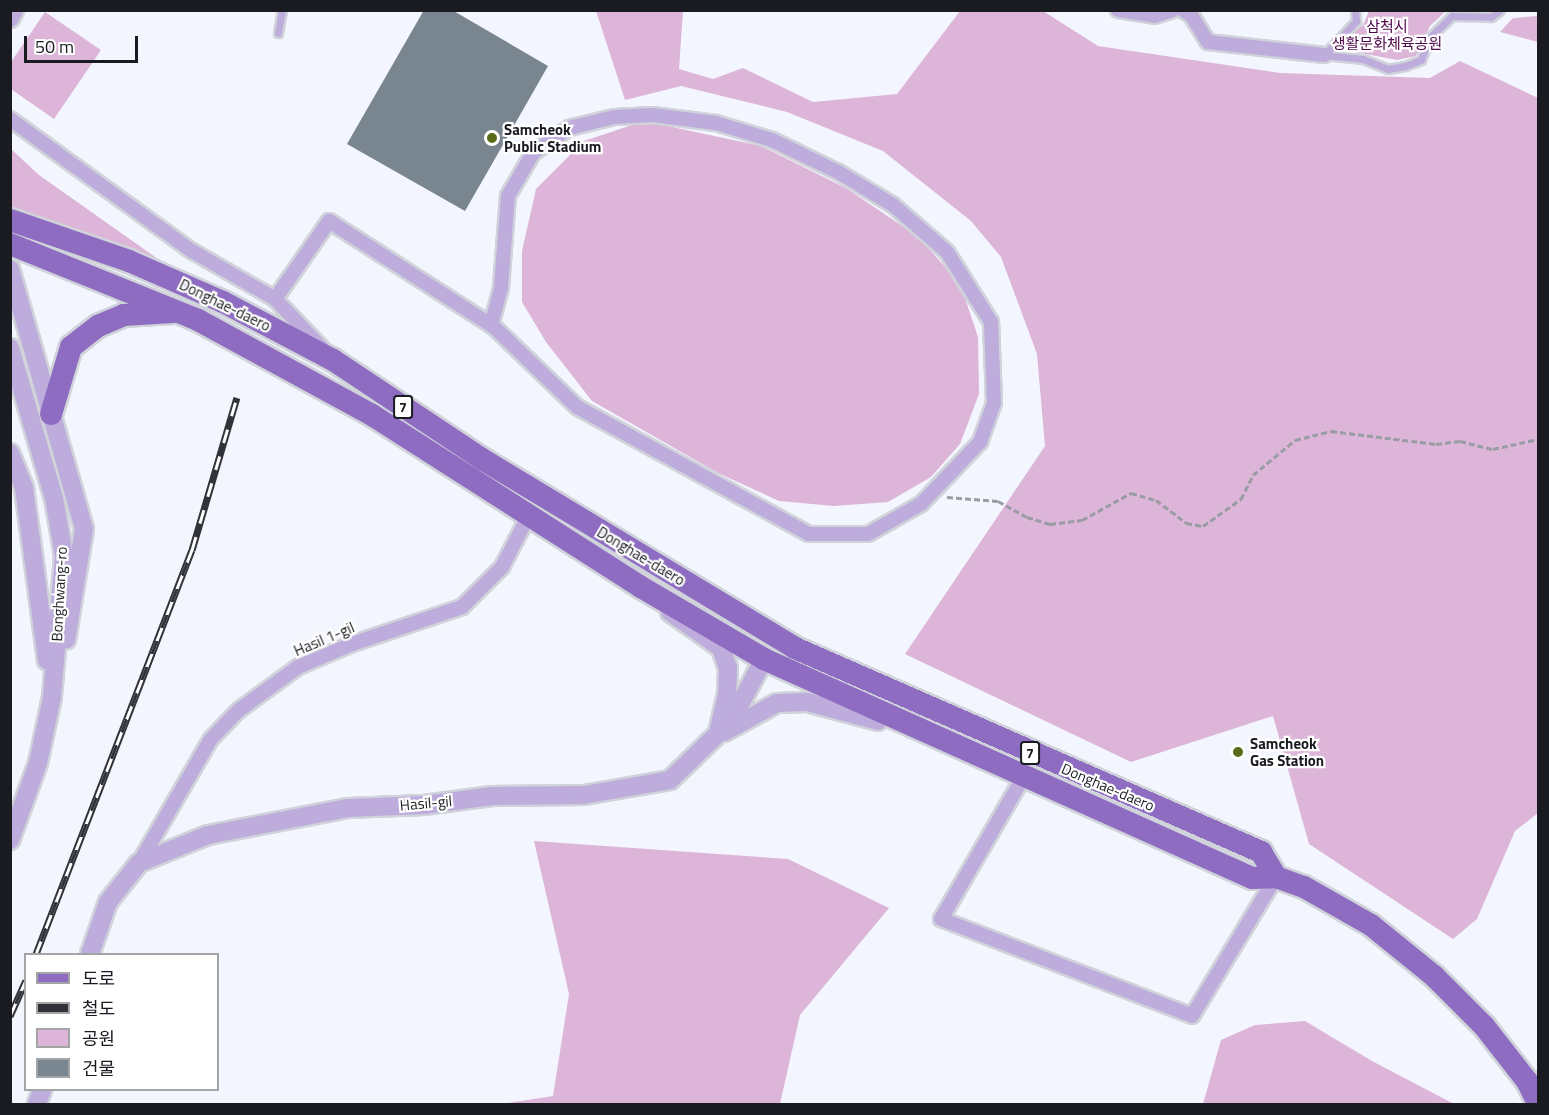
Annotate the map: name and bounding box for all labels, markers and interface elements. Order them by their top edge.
park label: 삼척시 생활문화체육공원 [1332,17,1442,52]
scale bar [27,24,141,62]
text: 50 m [35,33,74,60]
place label: Samcheok Public Stadium [504,120,601,155]
marker: Samcheok Public Stadium [485,131,499,145]
street label: Donghae-daero [177,275,273,335]
road number: 7 [392,396,414,418]
street label: Donghae-daero [594,523,688,589]
street label: Bonghwang-ro [48,546,70,642]
street label: Hasil 1-gil [291,618,357,660]
place label: Samcheok Gas Station [1250,734,1324,769]
road number: 7 [1020,742,1040,764]
marker: Samcheok Gas Station [1231,745,1245,759]
street label: Donghae-daero [1059,759,1157,815]
street label: Hasil-gil [399,792,453,814]
legend [24,953,219,1091]
text: 도로 [82,965,115,992]
text: 철도 [82,995,115,1022]
text: 공원 [82,1025,115,1052]
text: 건물 [82,1055,115,1082]

